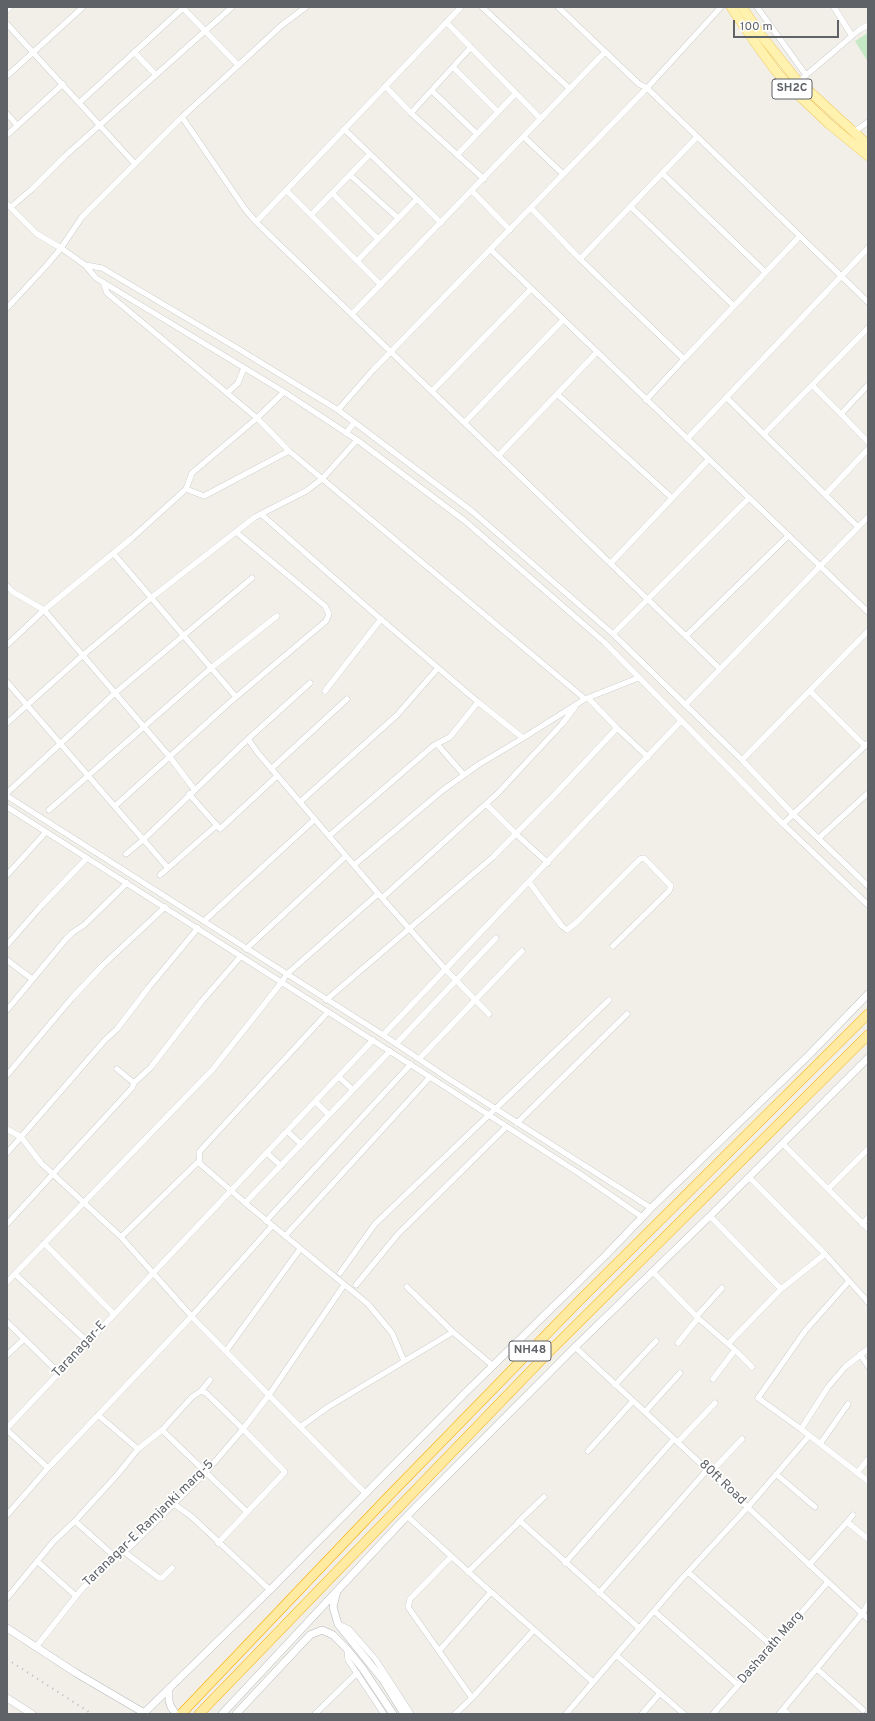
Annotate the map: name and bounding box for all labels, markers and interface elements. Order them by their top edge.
scale bar [735,12,841,38]
text: 100 m [740,19,773,35]
road number: SH2C [772,79,812,99]
street label: Taranagar-E [50,1318,110,1382]
road number: NH48 [509,1341,551,1361]
street label: Taranagar-E Ramjanki marg-5 [80,1457,218,1591]
street label: 80ft Road [695,1457,749,1509]
street label: Dasharath Marg [735,1608,807,1688]

